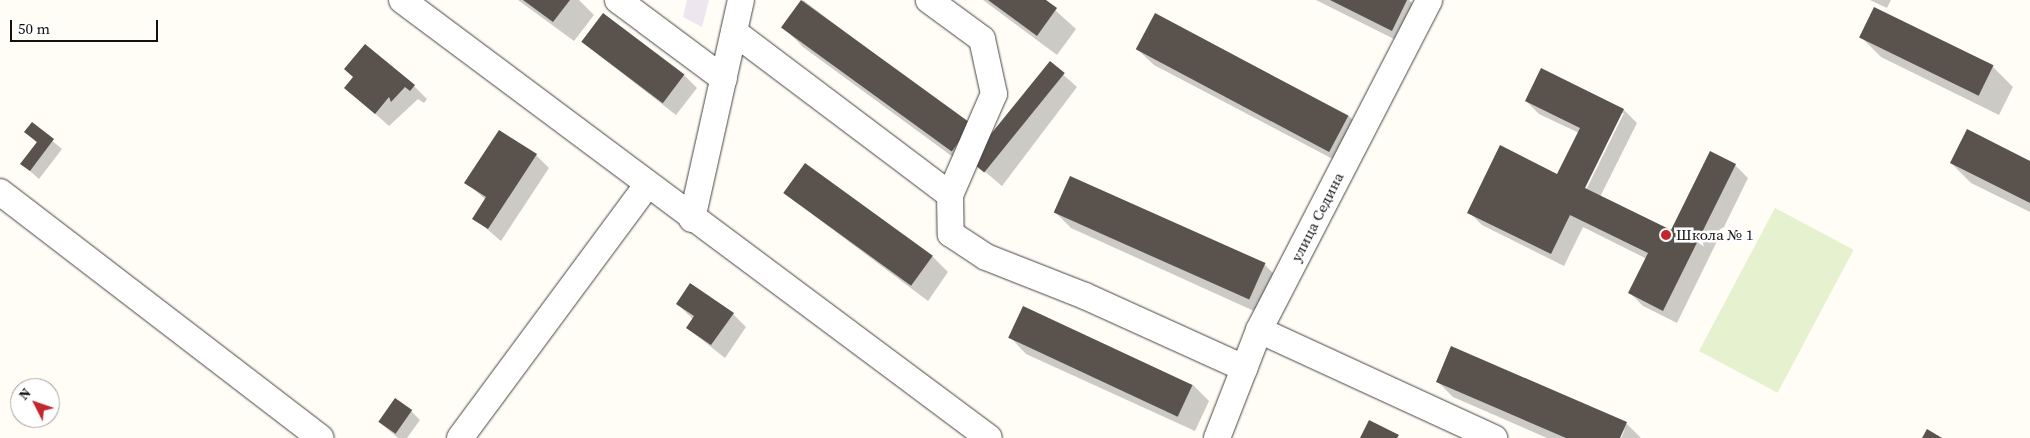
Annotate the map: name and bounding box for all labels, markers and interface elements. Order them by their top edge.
scale bar [12,10,160,42]
text: 50 m [18,18,50,39]
street label: улица Седина [1287,169,1347,265]
place label: Школа № 1 [1676,226,1753,244]
marker: Школа № 1 [1660,229,1672,241]
north arrow [10,378,60,428]
text: N [14,383,35,404]

